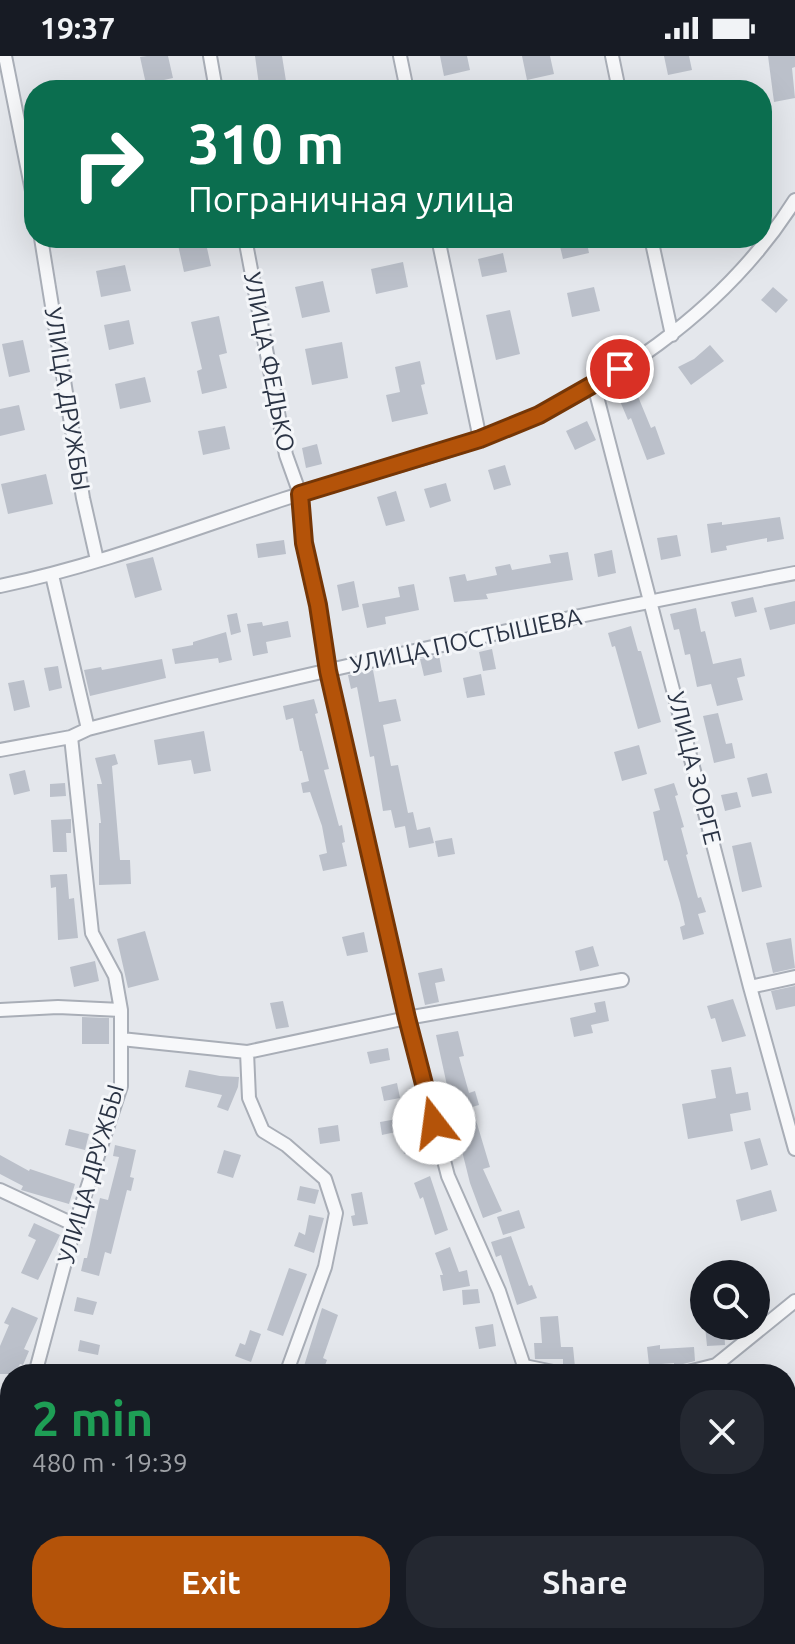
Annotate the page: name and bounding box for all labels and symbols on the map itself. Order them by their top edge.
street label: УЛИЦА ФЕДЬКО [239,270,300,454]
street label: УЛИЦА ДРУЖБЫ [40,305,95,492]
pin [586,335,654,403]
street label: УЛИЦА ПОСТЫШЕВА [348,603,584,678]
street label: УЛИЦА ЗОРГЕ [662,689,727,847]
street label: УЛИЦА ДРУЖБЫ [52,1081,129,1267]
position arrow [392,1081,476,1165]

